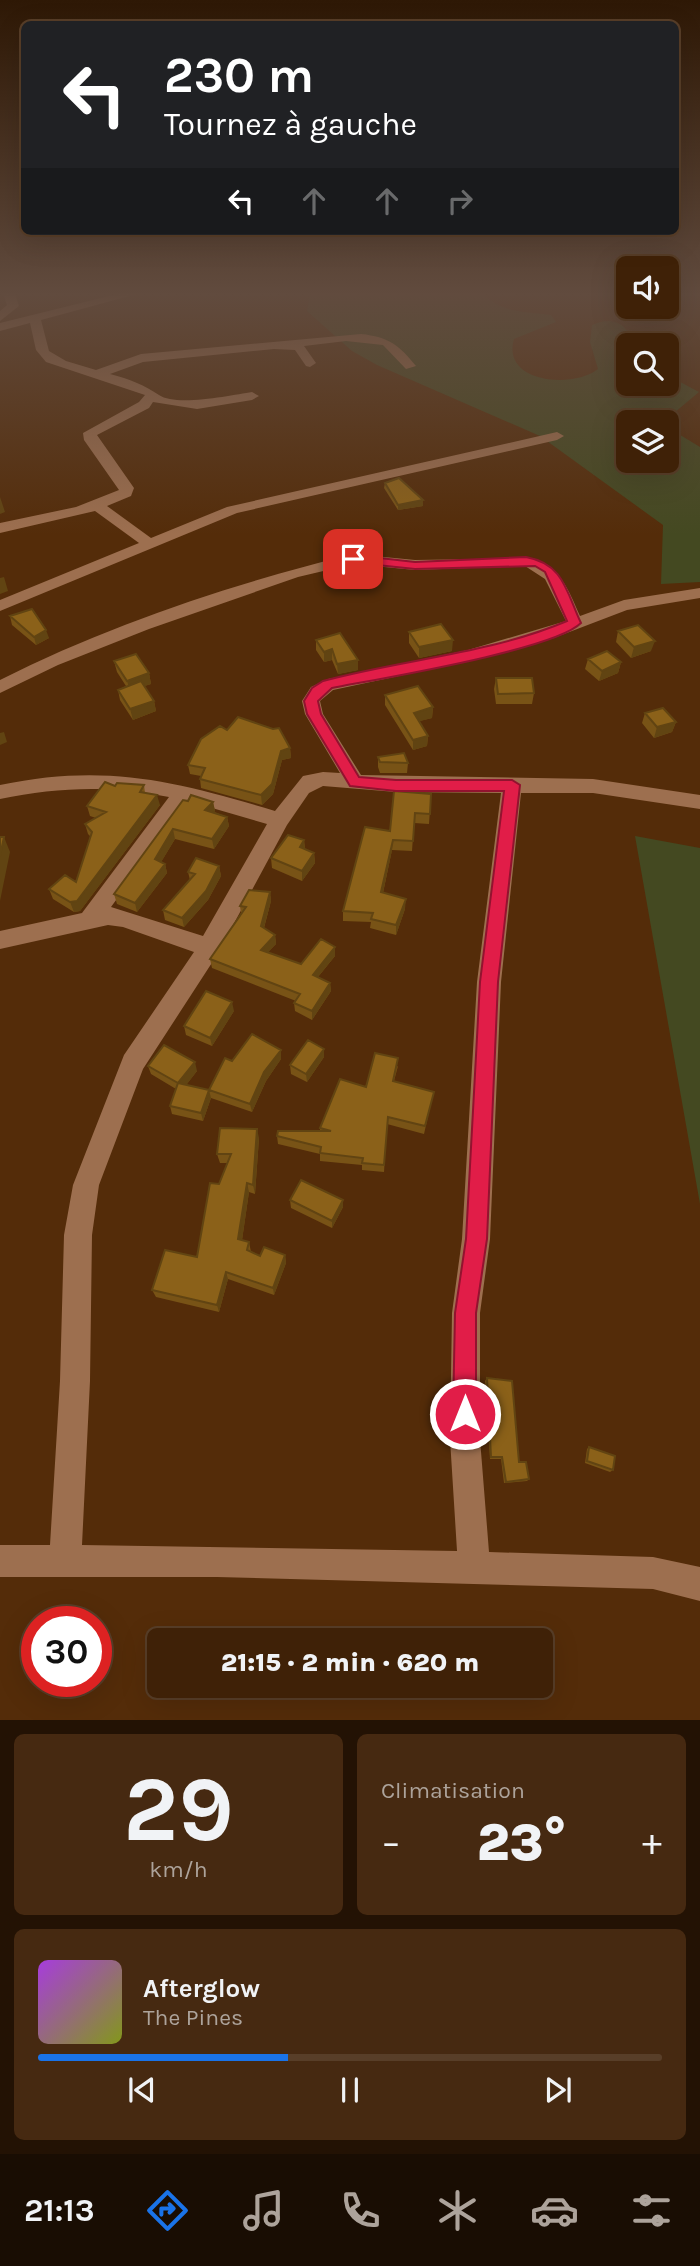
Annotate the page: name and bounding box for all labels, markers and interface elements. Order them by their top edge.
text: 230 m [164,47,314,104]
icon: left [49,49,140,140]
text: Tournez à gauche [164,106,417,143]
icon: left [222,182,260,220]
icon: ahead [295,182,333,220]
icon: ahead [368,182,406,220]
icon: right [441,182,479,220]
map controls [616,256,679,473]
button: sound [616,256,679,319]
button: search [616,333,679,396]
button: layers [616,410,679,473]
pin [323,529,383,589]
icon: arrive [334,540,372,578]
position arrow [428,1377,502,1451]
speed limit sign: 30 [21,1606,112,1697]
text: 21:15 · 2 min · 620 m [221,1647,479,1678]
text: 29 [123,1757,234,1863]
text: Climatisation [381,1777,525,1804]
text: 23° [477,1812,566,1873]
text: − [381,1820,401,1865]
text: + [642,1820,662,1865]
text: km/h [149,1856,208,1883]
text: Afterglow [143,1973,260,2004]
text: The Pines [143,2004,243,2031]
icon: previous [123,2071,161,2109]
icon: pause [331,2071,369,2109]
icon: next [539,2071,577,2109]
icon: directions [143,2186,192,2235]
icon: music [239,2186,288,2235]
icon: phone [336,2186,385,2235]
icon: climate [433,2186,482,2235]
icon: car [530,2186,579,2235]
icon: filters [627,2186,676,2235]
text: 21:13 [24,2192,95,2229]

